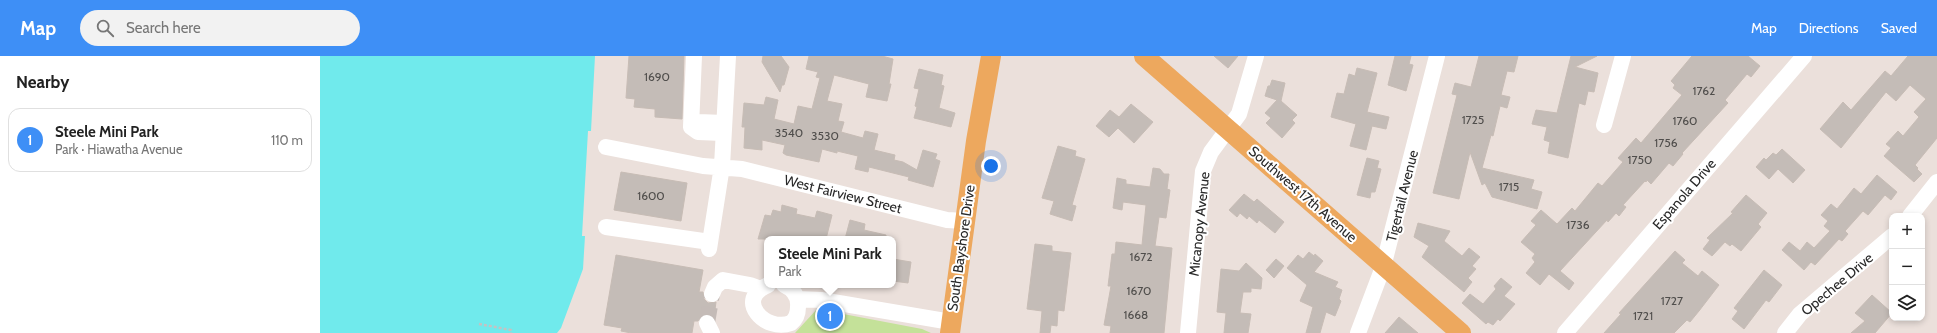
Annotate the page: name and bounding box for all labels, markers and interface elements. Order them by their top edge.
search box [80,10,360,46]
text: Map [20,17,56,40]
icon: search [94,17,116,39]
text: Search here [126,19,201,37]
text: Map [1751,19,1777,37]
text: Directions [1799,19,1859,37]
text: Saved [1881,19,1917,37]
house number: 1690 [644,69,670,84]
text: Nearby [16,72,69,92]
house number: 1762 [1693,83,1715,98]
house number: 1725 [1462,112,1484,127]
house number: 1760 [1673,113,1697,128]
text: Steele Mini Park [55,123,159,141]
house number: 3540 [775,125,803,140]
house number: 3530 [811,128,839,143]
text: 1 [28,132,32,148]
text: 110 m [271,132,303,148]
house number: 1756 [1654,135,1678,150]
text: Park · Hiawatha Avenue [55,141,183,157]
street label: Southwest 17th Avenue [1245,142,1361,246]
street label: Tigertail Avenue [1382,148,1422,244]
house number: 1750 [1628,152,1652,167]
street label: Espanola Drive [1648,155,1720,233]
your location [981,156,1001,176]
street label: West Fairview Street [782,171,904,217]
street label: Micanopy Avenue [1185,171,1213,277]
house number: 1715 [1499,179,1519,194]
street label: South Bayshore Drive [943,184,979,312]
house number: 1600 [637,188,665,203]
map controls [1889,213,1925,321]
button: + [1889,213,1925,249]
house number: 1736 [1566,217,1590,232]
popup [764,236,896,288]
text: Steele Mini Park [778,245,882,263]
house number: 1672 [1130,249,1152,264]
street label: Opechee Drive [1797,249,1877,319]
button: − [1889,249,1925,285]
text: Park [778,263,802,279]
house number: 1670 [1127,283,1151,298]
button: layers [1889,285,1925,321]
house number: 1727 [1661,293,1683,308]
pin: 1 [817,301,843,331]
house number: 1668 [1124,307,1148,322]
house number: 1721 [1633,308,1653,323]

